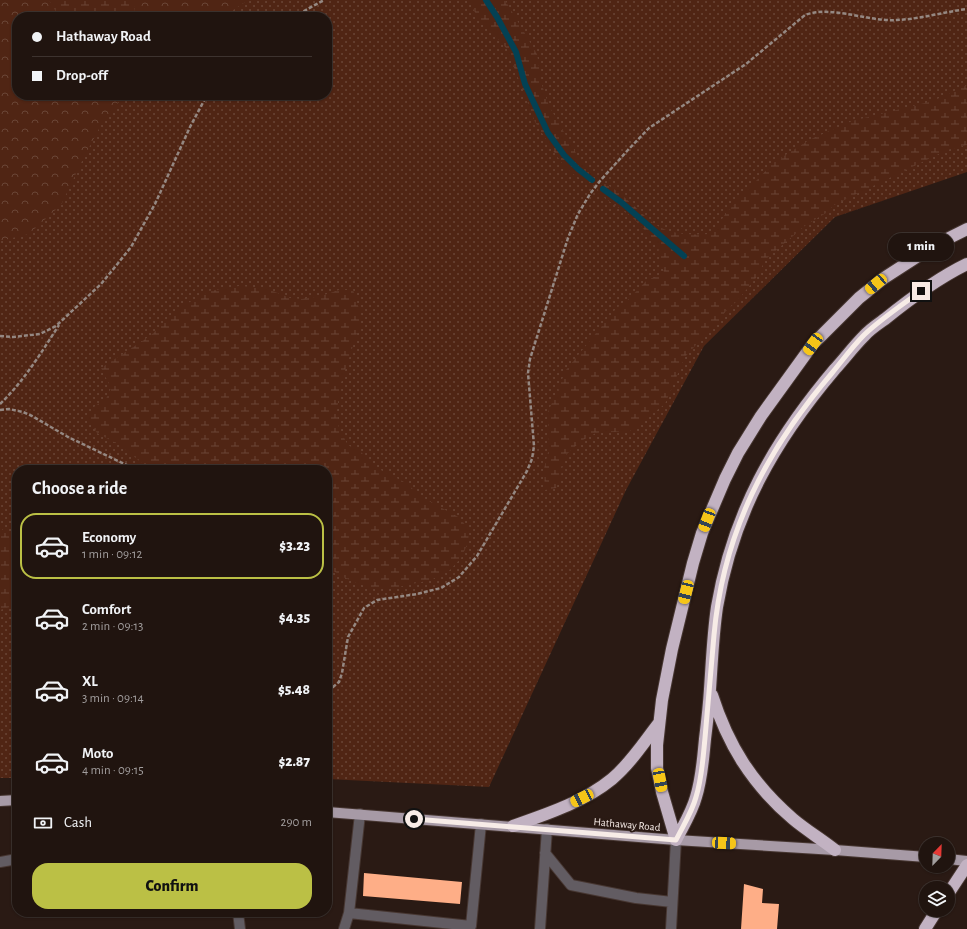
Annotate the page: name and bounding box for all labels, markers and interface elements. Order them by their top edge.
text: Hathaway Road [56,29,151,44]
text: Drop-off [56,68,108,83]
callout: 1 min [888,233,954,261]
text: 1 min [907,240,935,253]
car [863,272,889,296]
route end [912,282,930,300]
car [801,331,825,357]
text: Choose a ride [32,480,127,498]
car [697,507,717,533]
icon: car [34,528,70,564]
text: Economy [82,530,136,545]
text: $3.23 [279,538,310,553]
text: 1 min · 09:12 [82,548,142,561]
car [677,579,695,605]
icon: car [34,600,70,636]
text: Comfort [82,602,131,617]
text: $4.35 [279,610,310,625]
text: 2 min · 09:13 [82,620,143,633]
icon: car [34,672,70,708]
text: XL [82,674,98,689]
text: $5.48 [278,682,310,697]
text: 3 min · 09:14 [82,692,144,705]
icon: car [34,744,70,780]
text: Moto [82,746,114,761]
text: $2.87 [278,754,310,769]
text: 4 min · 09:15 [82,764,144,777]
car [652,767,668,793]
car [569,787,595,809]
route start [405,810,423,828]
icon: cash [32,812,54,834]
text: Cash [64,815,92,830]
text: 290 m [281,816,312,829]
street label: Hathaway Road [593,816,661,833]
car [712,836,736,850]
north arrow [919,837,955,873]
map controls [919,837,955,917]
button: Confirm [32,863,312,909]
button: layers [919,881,955,917]

